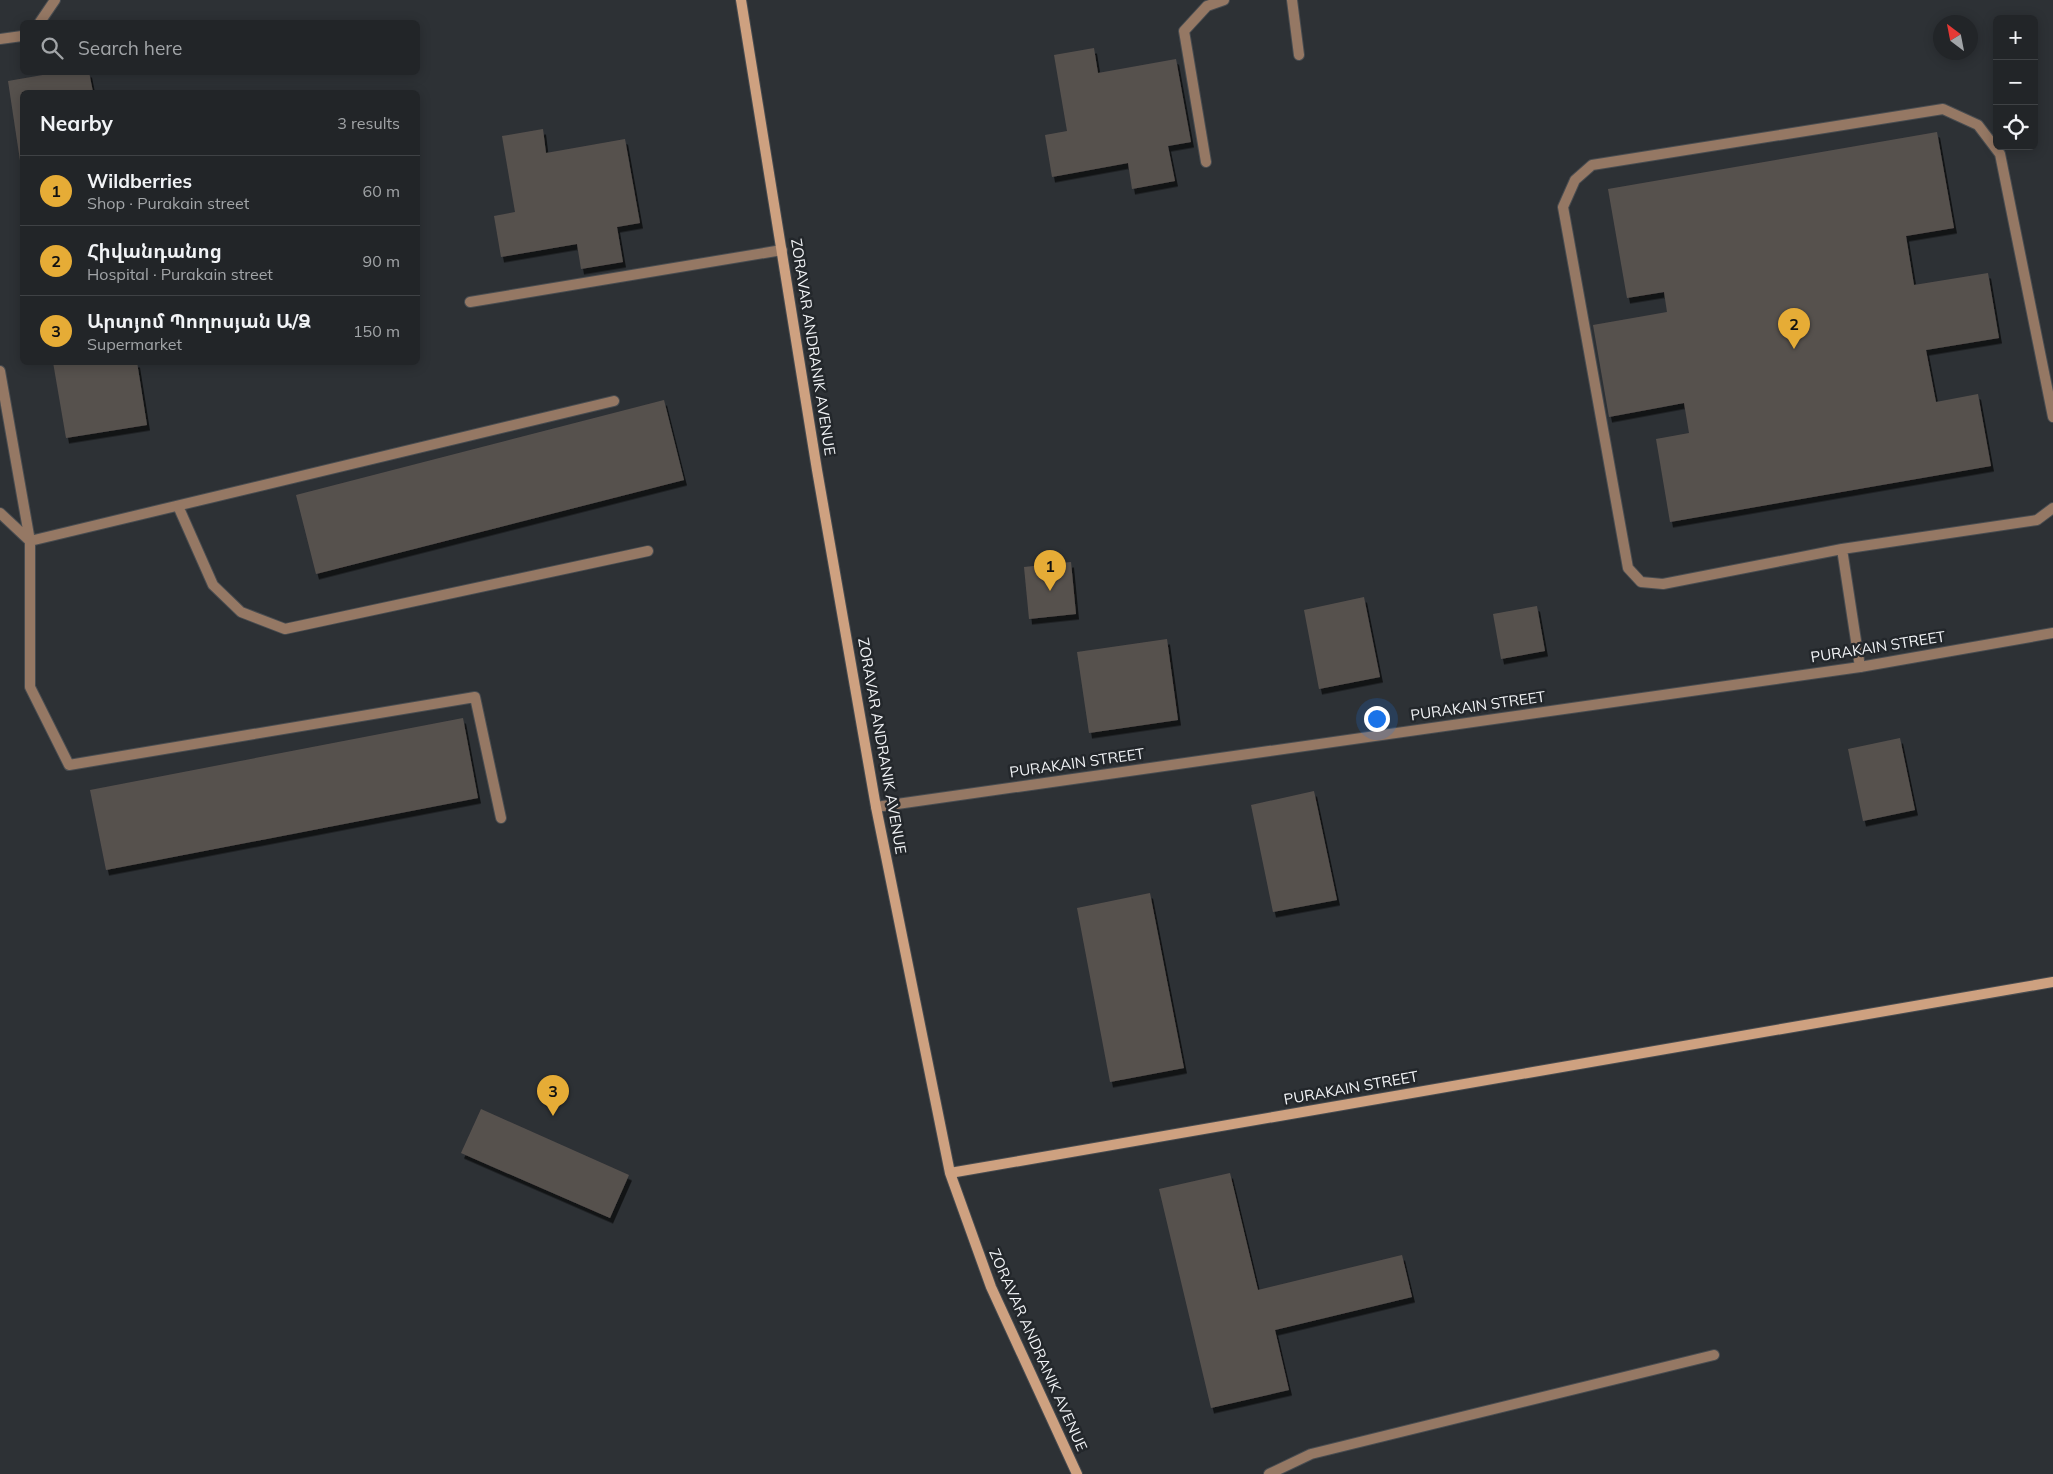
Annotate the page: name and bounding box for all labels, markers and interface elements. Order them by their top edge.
north arrow [1933,15,1978,60]
map controls [1993,15,2038,150]
button: + [1993,15,2038,60]
search box [20,20,420,75]
icon: search [38,34,66,62]
text: Search here [78,36,182,60]
button: − [1993,60,2038,105]
button: locate [1993,105,2038,150]
text: Nearby [40,110,113,136]
text: 3 results [337,113,400,133]
text: Wildberries [87,169,192,193]
text: 1 [51,181,61,201]
text: 60 m [363,181,400,201]
text: Shop · Purakain street [87,193,249,213]
street label: ZORAVAR ANDRANIK AVENUE [787,237,840,457]
text: Հիվանդանոց [87,239,222,263]
text: 2 [51,251,61,271]
text: 90 m [363,251,400,271]
text: Hospital · Purakain street [87,264,273,284]
pin: 2 [1778,308,1810,349]
text: Արտյոմ Պողոսյան Ա/Ձ [87,309,311,333]
text: 3 [51,321,61,341]
text: 150 m [353,321,400,341]
text: Supermarket [87,334,182,354]
pin: 1 [1034,550,1066,591]
street label: PURAKAIN STREET [1809,626,1947,667]
street label: ZORAVAR ANDRANIK AVENUE [854,636,911,856]
street label: PURAKAIN STREET [1409,687,1547,724]
your location [1364,706,1390,732]
street label: PURAKAIN STREET [1008,744,1146,781]
street label: PURAKAIN STREET [1282,1066,1420,1109]
pin: 3 [537,1075,569,1116]
street label: ZORAVAR ANDRANIK AVENUE [985,1246,1092,1454]

